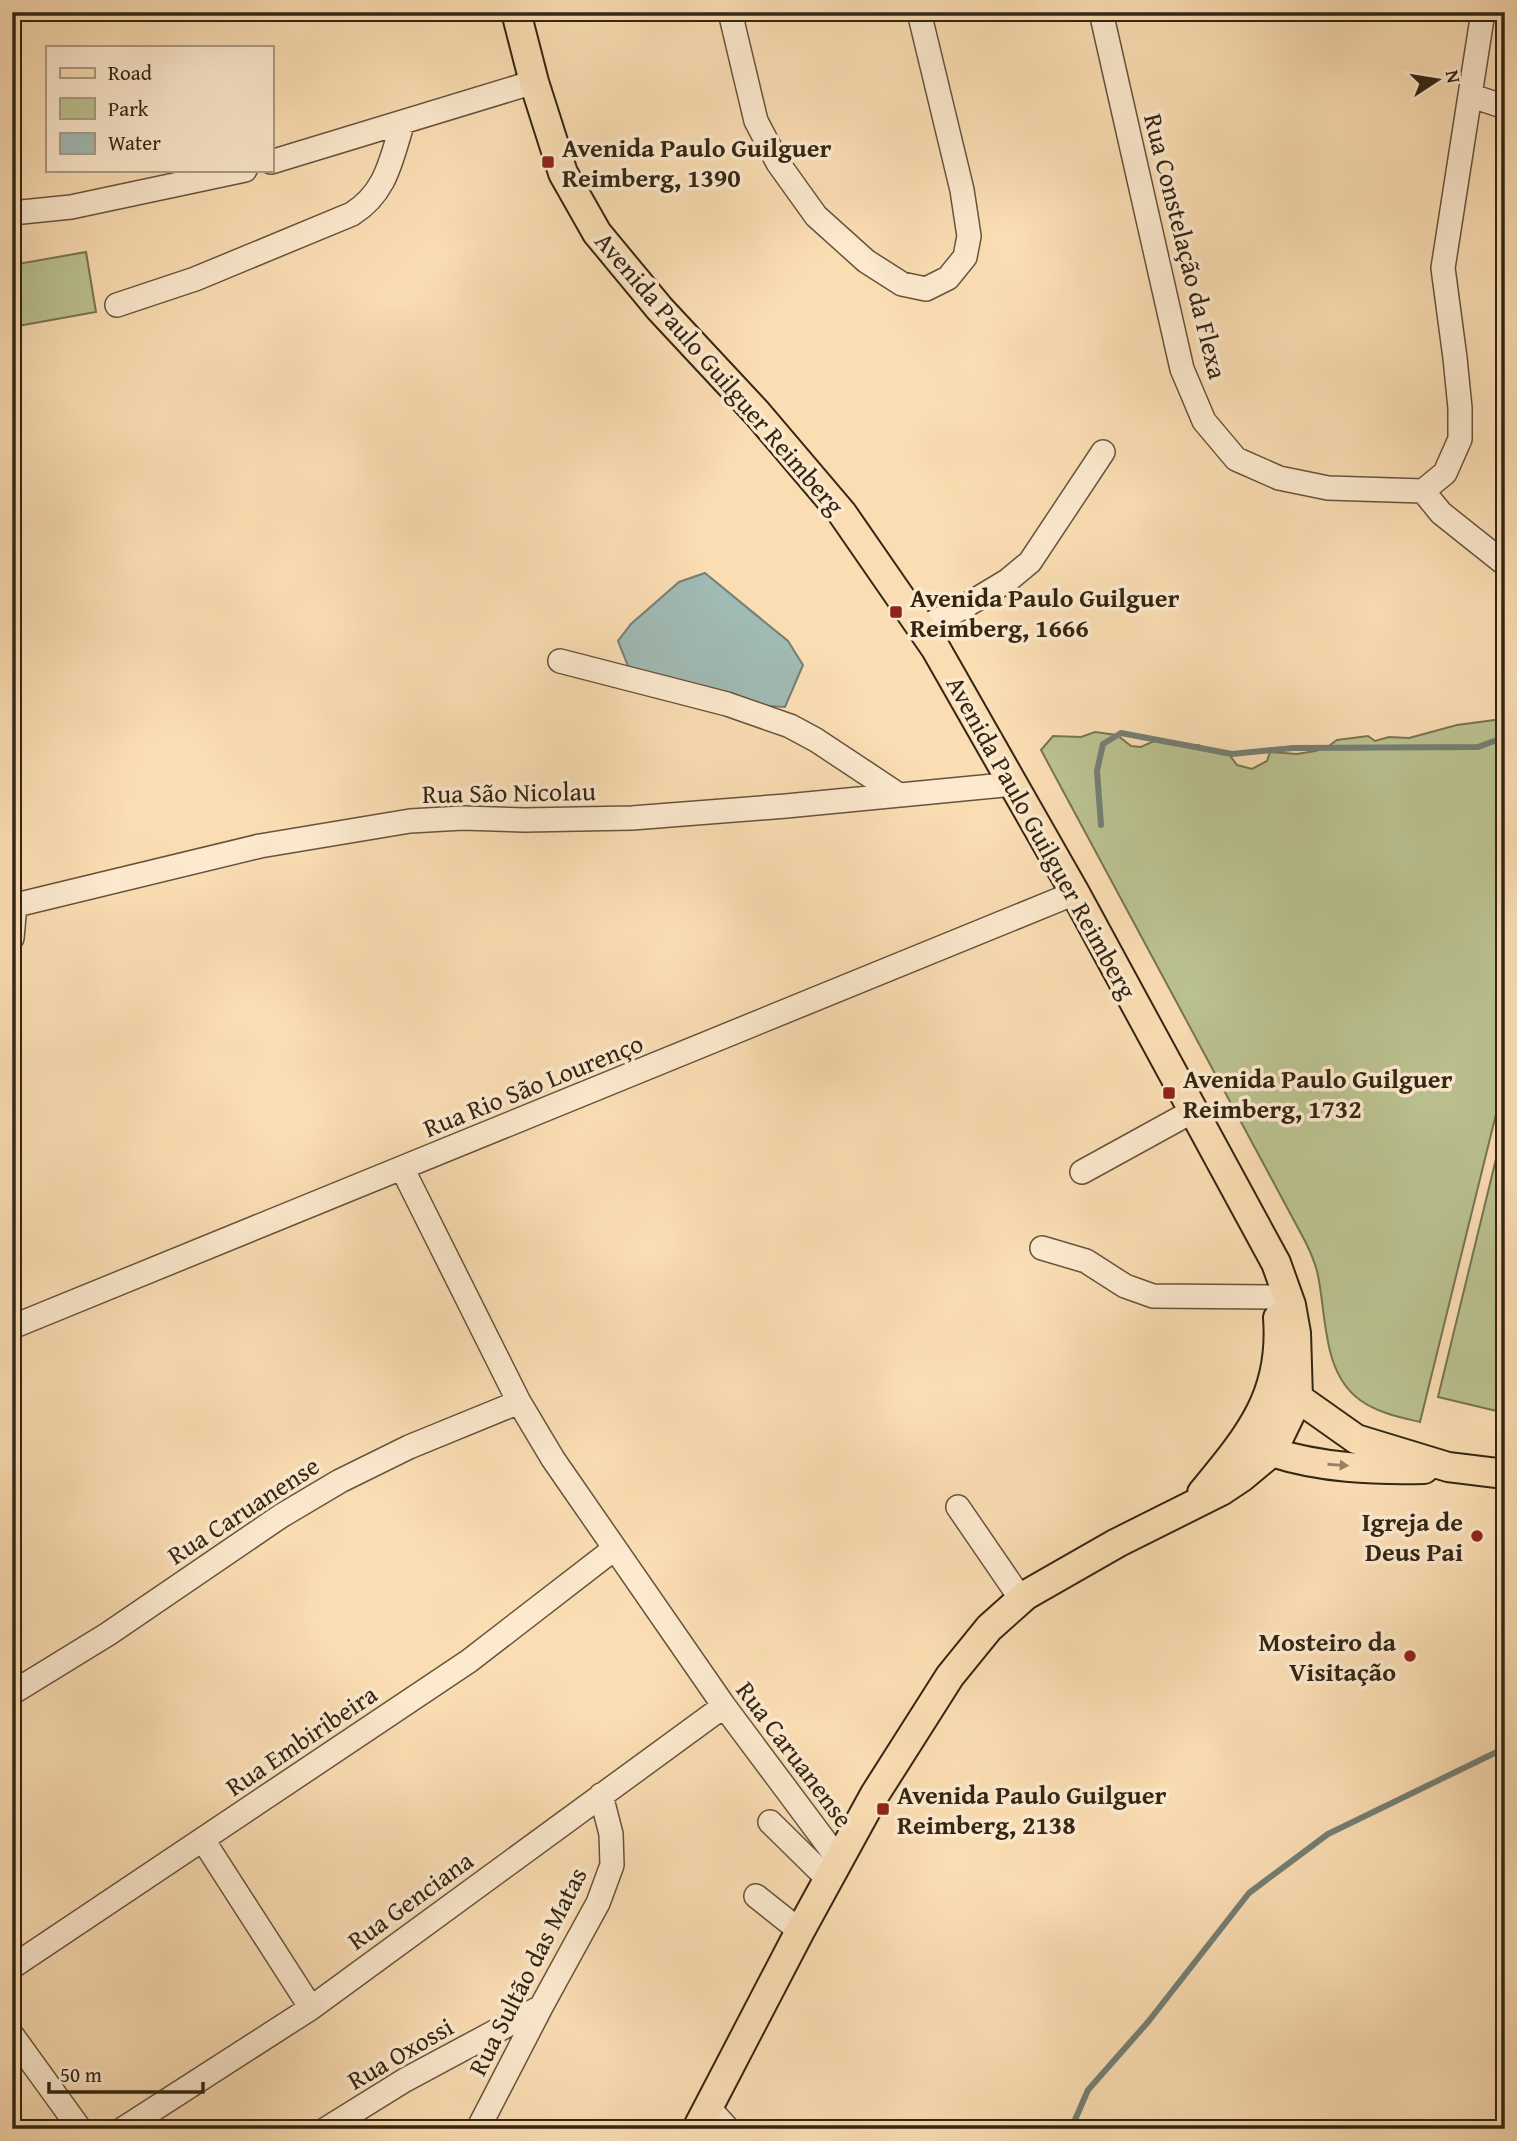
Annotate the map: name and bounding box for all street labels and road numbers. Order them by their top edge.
street label: Rua Constelação da Flexa [1134,109,1238,384]
street label: Avenida Paulo Guilguer Reimberg [586,223,854,523]
street label: Avenida Paulo Guilguer Reimberg [937,668,1147,1006]
street label: Rua São Nicolau [422,771,596,813]
street label: Rua Rio São Lourenço [417,1023,649,1147]
street label: Rua Caruanense [159,1446,327,1574]
street label: Rua Caruanense [727,1673,863,1835]
street label: Rua Embiribeira [217,1674,385,1805]
street label: Rua Genciana [339,1841,482,1959]
street label: Rua Sultão das Matas [458,1860,596,2082]
street label: Rua Oxossi [340,2007,460,2099]

